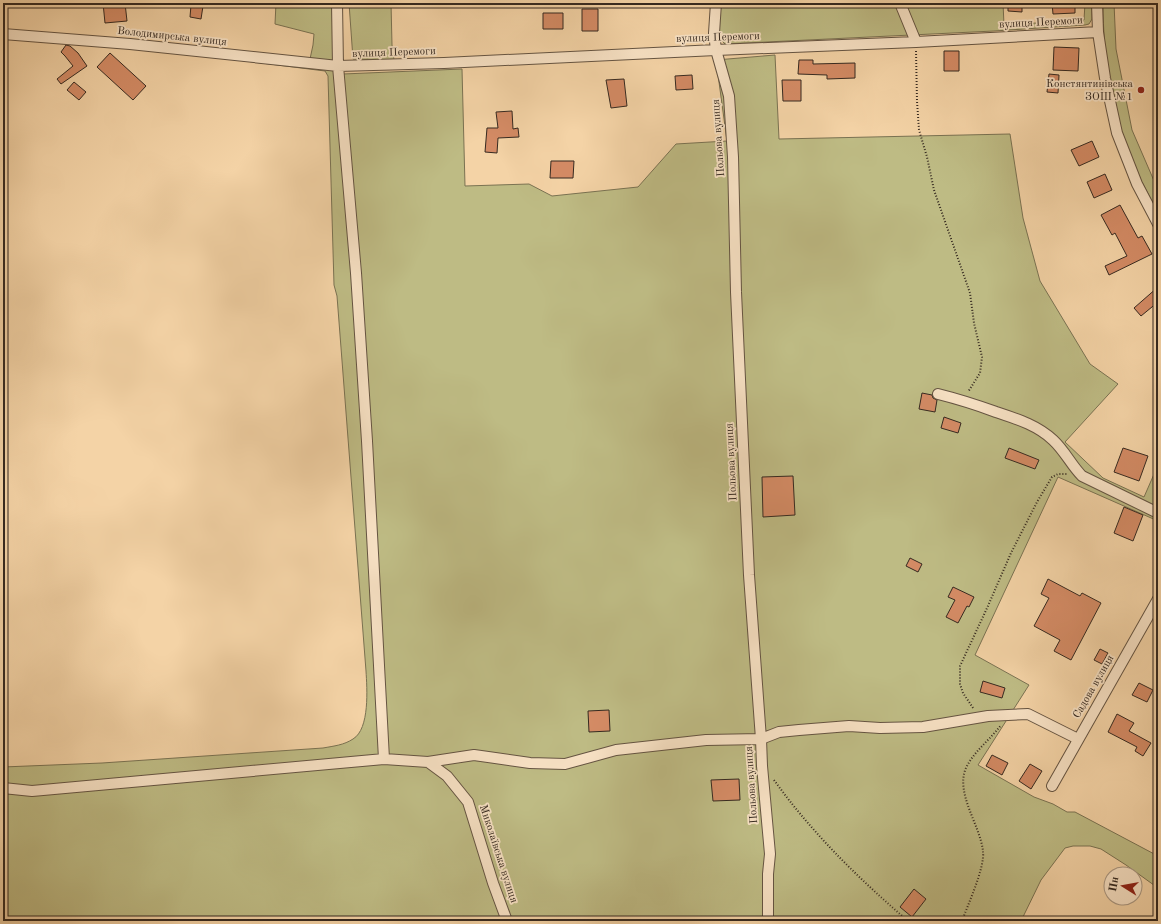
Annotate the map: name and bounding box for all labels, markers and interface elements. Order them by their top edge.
street label: вулиця Перемоги [999,15,1083,31]
street label: Володимирська вулиця [117,26,228,48]
street label: вулиця Перемоги [676,31,760,45]
street label: вулиця Перемоги [352,46,436,60]
place label: Констянтинівська ЗОШ №1 [1046,79,1134,103]
marker: Констянтинівська ЗОШ №1 [1136,85,1146,95]
street label: Польова вулиця [711,99,727,177]
street label: Польова вулиця [724,423,740,501]
street label: Садова вулиця [1071,653,1117,721]
street label: Польова вулиця [744,746,760,824]
street label: Миколаївська вулиця [477,804,519,905]
north arrow [1103,866,1143,906]
text: Пн [1108,876,1122,893]

